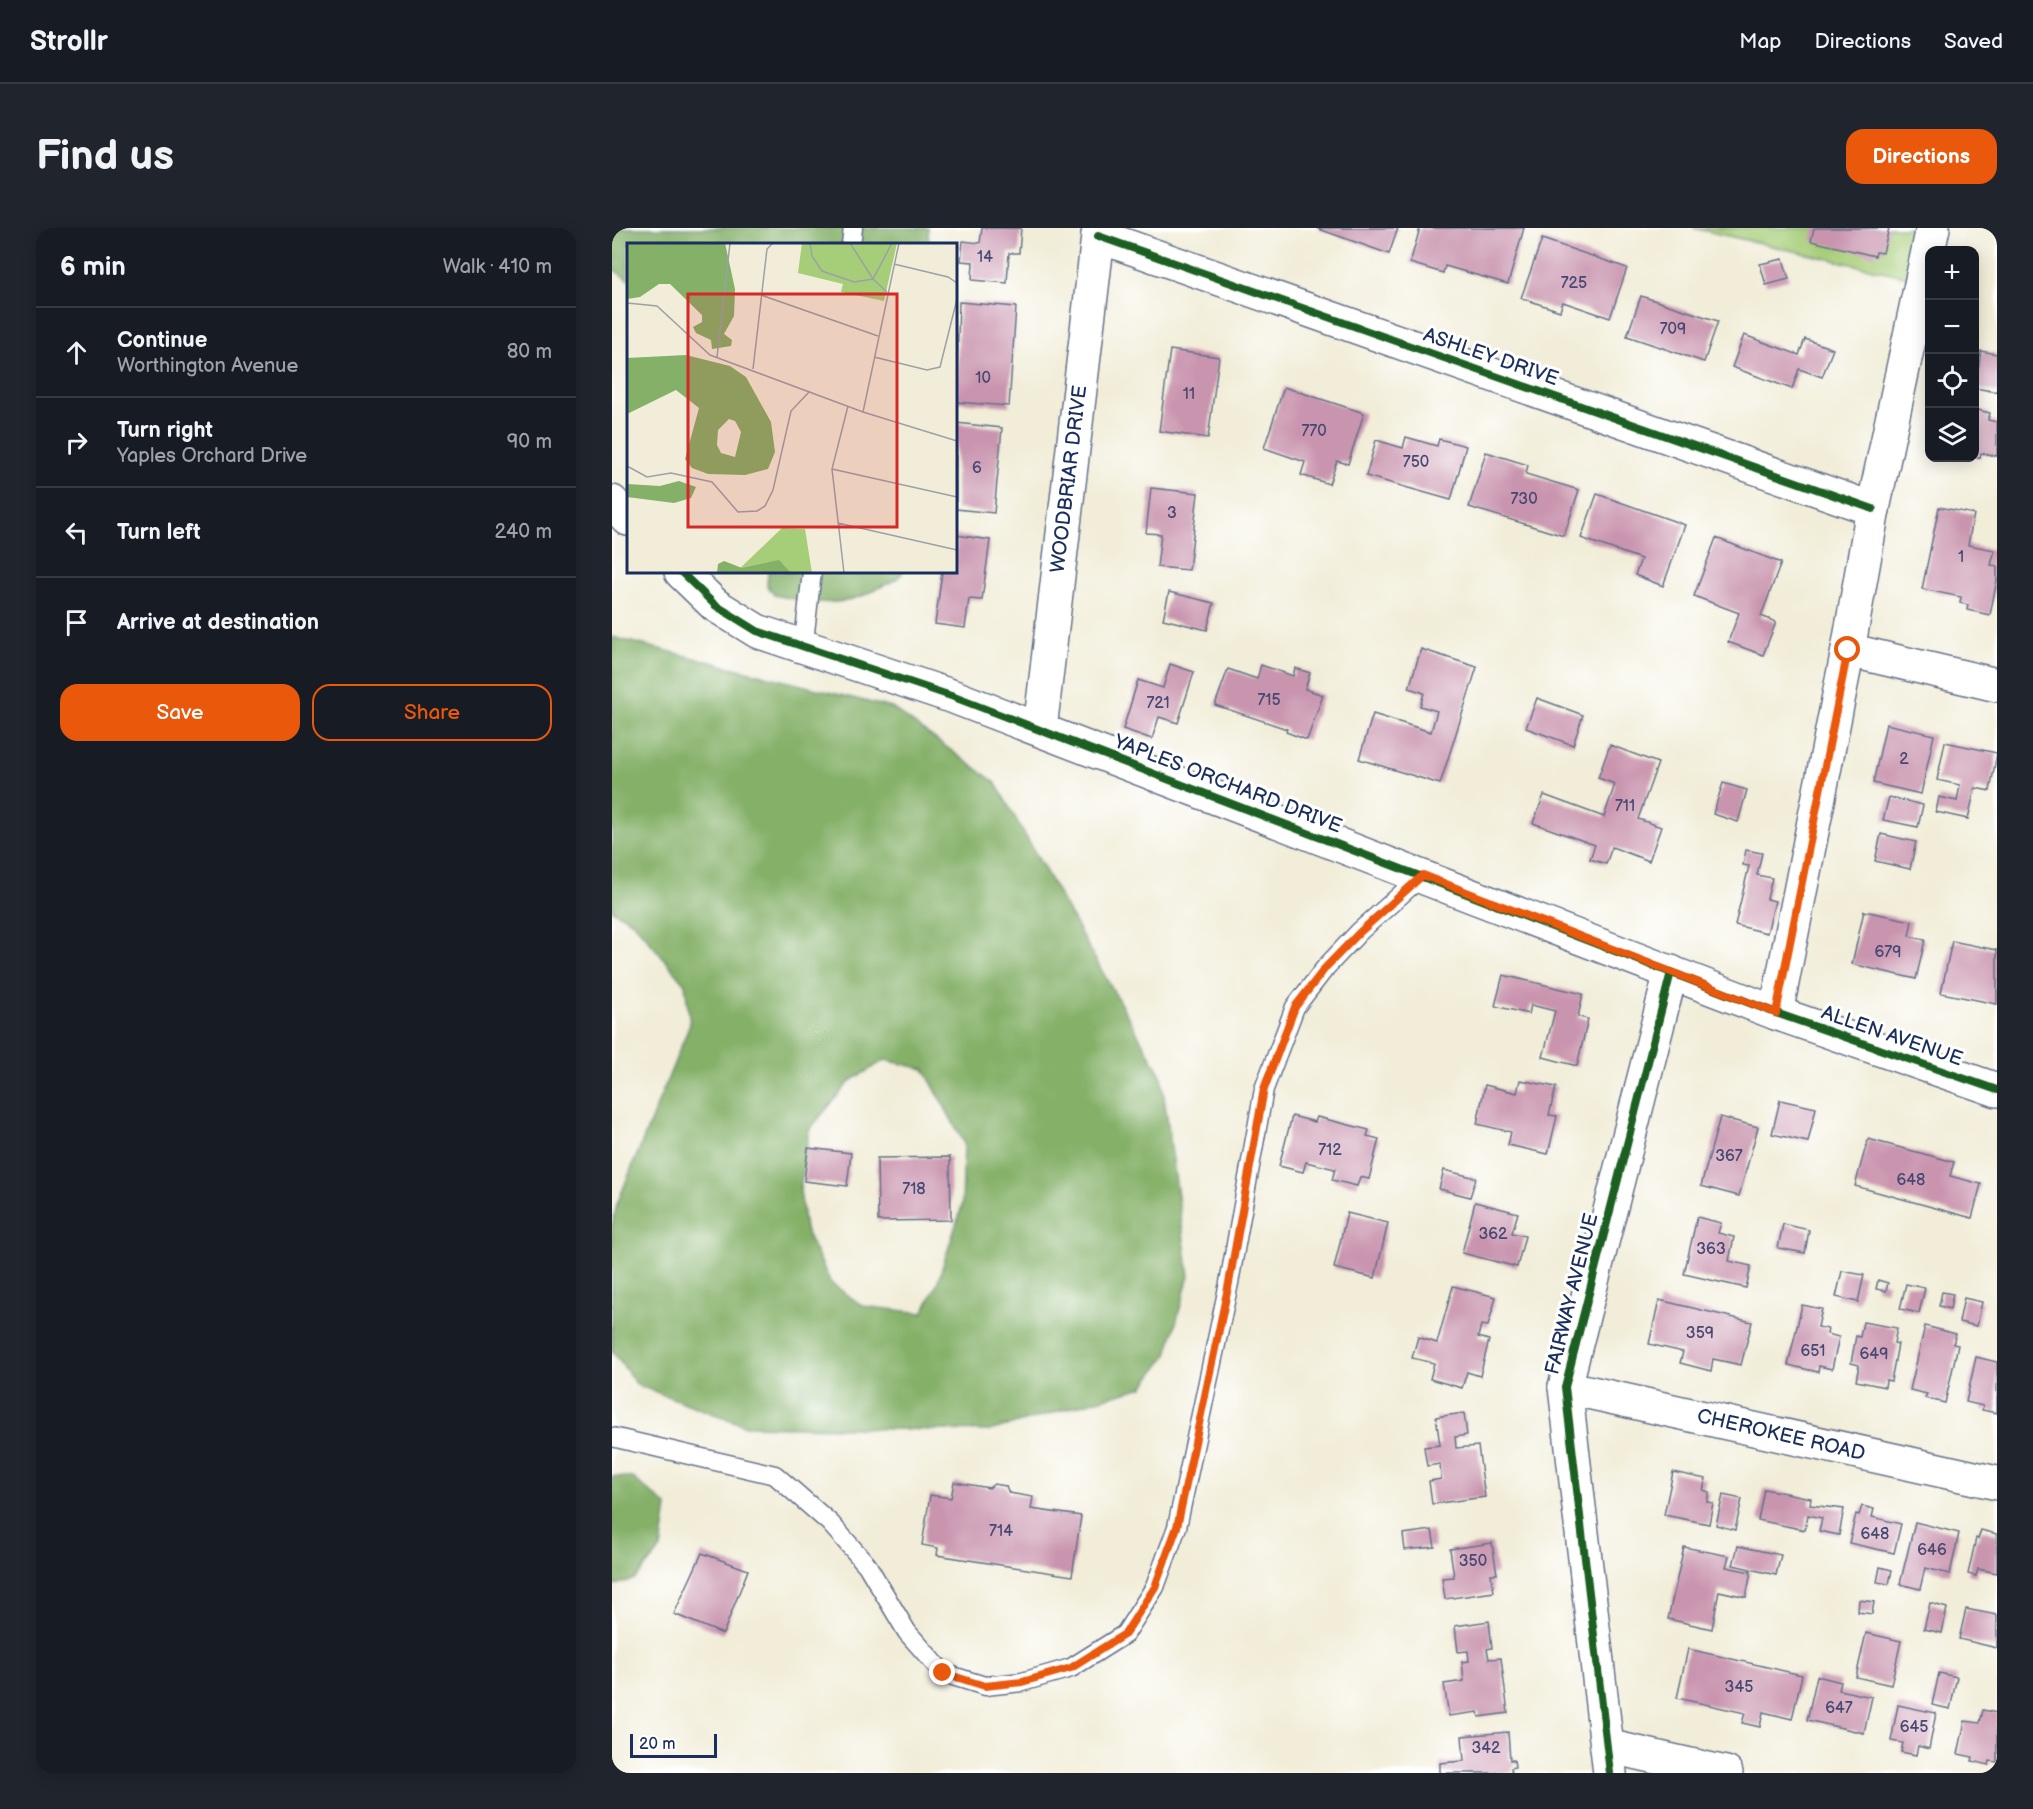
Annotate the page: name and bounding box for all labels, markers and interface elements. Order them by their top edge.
text: Strollr [30,25,108,58]
text: Map [1739,29,1782,54]
text: Directions [1815,29,1911,54]
text: Saved [1944,29,2003,54]
button: Directions [1846,129,1997,184]
text: Find us [36,131,174,182]
inset map [627,243,957,573]
map controls [1925,246,1979,462]
button: + [1925,246,1979,300]
house number: 14 [977,248,993,267]
text: 6 min [60,252,126,283]
text: Walk · 410 m [443,255,552,279]
house number: 725 [1561,274,1587,293]
button: − [1925,300,1979,354]
house number: 709 [1660,320,1686,339]
street label: ASHLEY DRIVE [1420,323,1562,391]
text: Continue [117,327,207,354]
icon: ahead [60,336,93,369]
text: 80 m [507,340,552,364]
text: Worthington Avenue [117,354,298,378]
button: locate [1925,354,1979,408]
house number: 10 [975,369,991,388]
street label: WOODBRIAR DRIVE [1046,384,1092,574]
house number: 11 [1183,385,1195,404]
button: layers [1925,408,1979,462]
text: Turn right [117,417,213,444]
house number: 770 [1301,422,1327,441]
icon: right [60,426,93,459]
text: 90 m [507,430,552,454]
text: Yaples Orchard Drive [117,444,307,468]
house number: 750 [1403,453,1429,472]
house number: 6 [972,459,982,478]
house number: 730 [1510,490,1538,509]
house number: 3 [1167,504,1177,523]
icon: left [60,516,93,549]
text: Turn left [117,519,201,546]
text: 240 m [495,520,552,544]
house number: 1 [1958,548,1964,567]
icon: arrive [60,606,93,639]
text: Arrive at destination [117,609,319,636]
route start [1834,636,1860,662]
button: Save [60,684,300,741]
button: Share [312,684,552,741]
house number: 715 [1257,691,1281,710]
house number: 721 [1146,694,1170,713]
street label: YAPLES ORCHARD DRIVE [1110,729,1345,839]
house number: 2 [1899,750,1909,769]
house number: 711 [1615,797,1635,816]
house number: 679 [1875,943,1901,962]
street label: ALLEN AVENUE [1818,1001,1966,1071]
house number: 712 [1318,1141,1342,1160]
house number: 367 [1715,1147,1743,1166]
house number: 648 [1897,1171,1925,1190]
house number: 718 [902,1180,926,1199]
street label: FAIRWAY AVENUE [1540,1211,1604,1377]
house number: 362 [1478,1225,1508,1244]
house number: 363 [1696,1240,1726,1259]
house number: 359 [1686,1324,1714,1343]
house number: 651 [1800,1342,1826,1361]
house number: 649 [1860,1345,1888,1364]
street label: CHEROKEE ROAD [1695,1404,1867,1466]
house number: 714 [989,1522,1013,1541]
house number: 648 [1861,1525,1889,1544]
house number: 646 [1917,1541,1947,1560]
house number: 350 [1459,1552,1487,1571]
route end [929,1659,955,1685]
house number: 345 [1725,1678,1753,1697]
house number: 647 [1825,1699,1853,1718]
house number: 645 [1900,1718,1928,1737]
scale bar [630,1731,717,1758]
text: 20 m [639,1735,675,1754]
house number: 342 [1471,1739,1501,1758]

